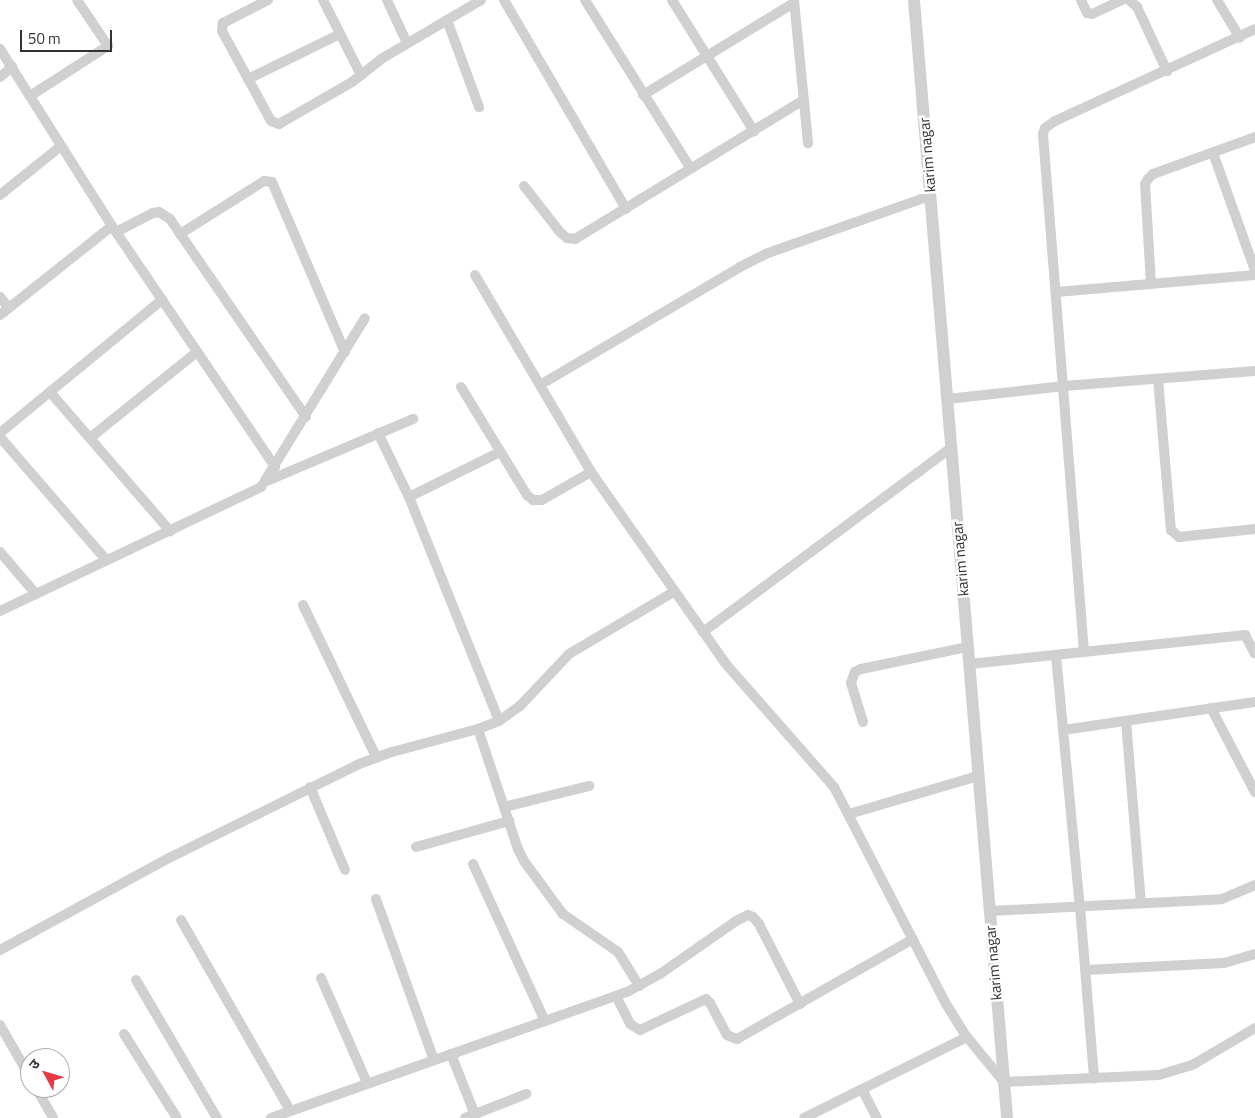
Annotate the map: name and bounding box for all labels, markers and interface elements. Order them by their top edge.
scale bar [22,20,115,52]
text: 50 m [28,27,61,50]
street label: karim nagar [915,117,939,193]
street label: karim nagar [948,521,972,597]
street label: karim nagar [981,925,1005,1001]
north arrow [20,1048,70,1098]
text: उ [23,1054,44,1074]

